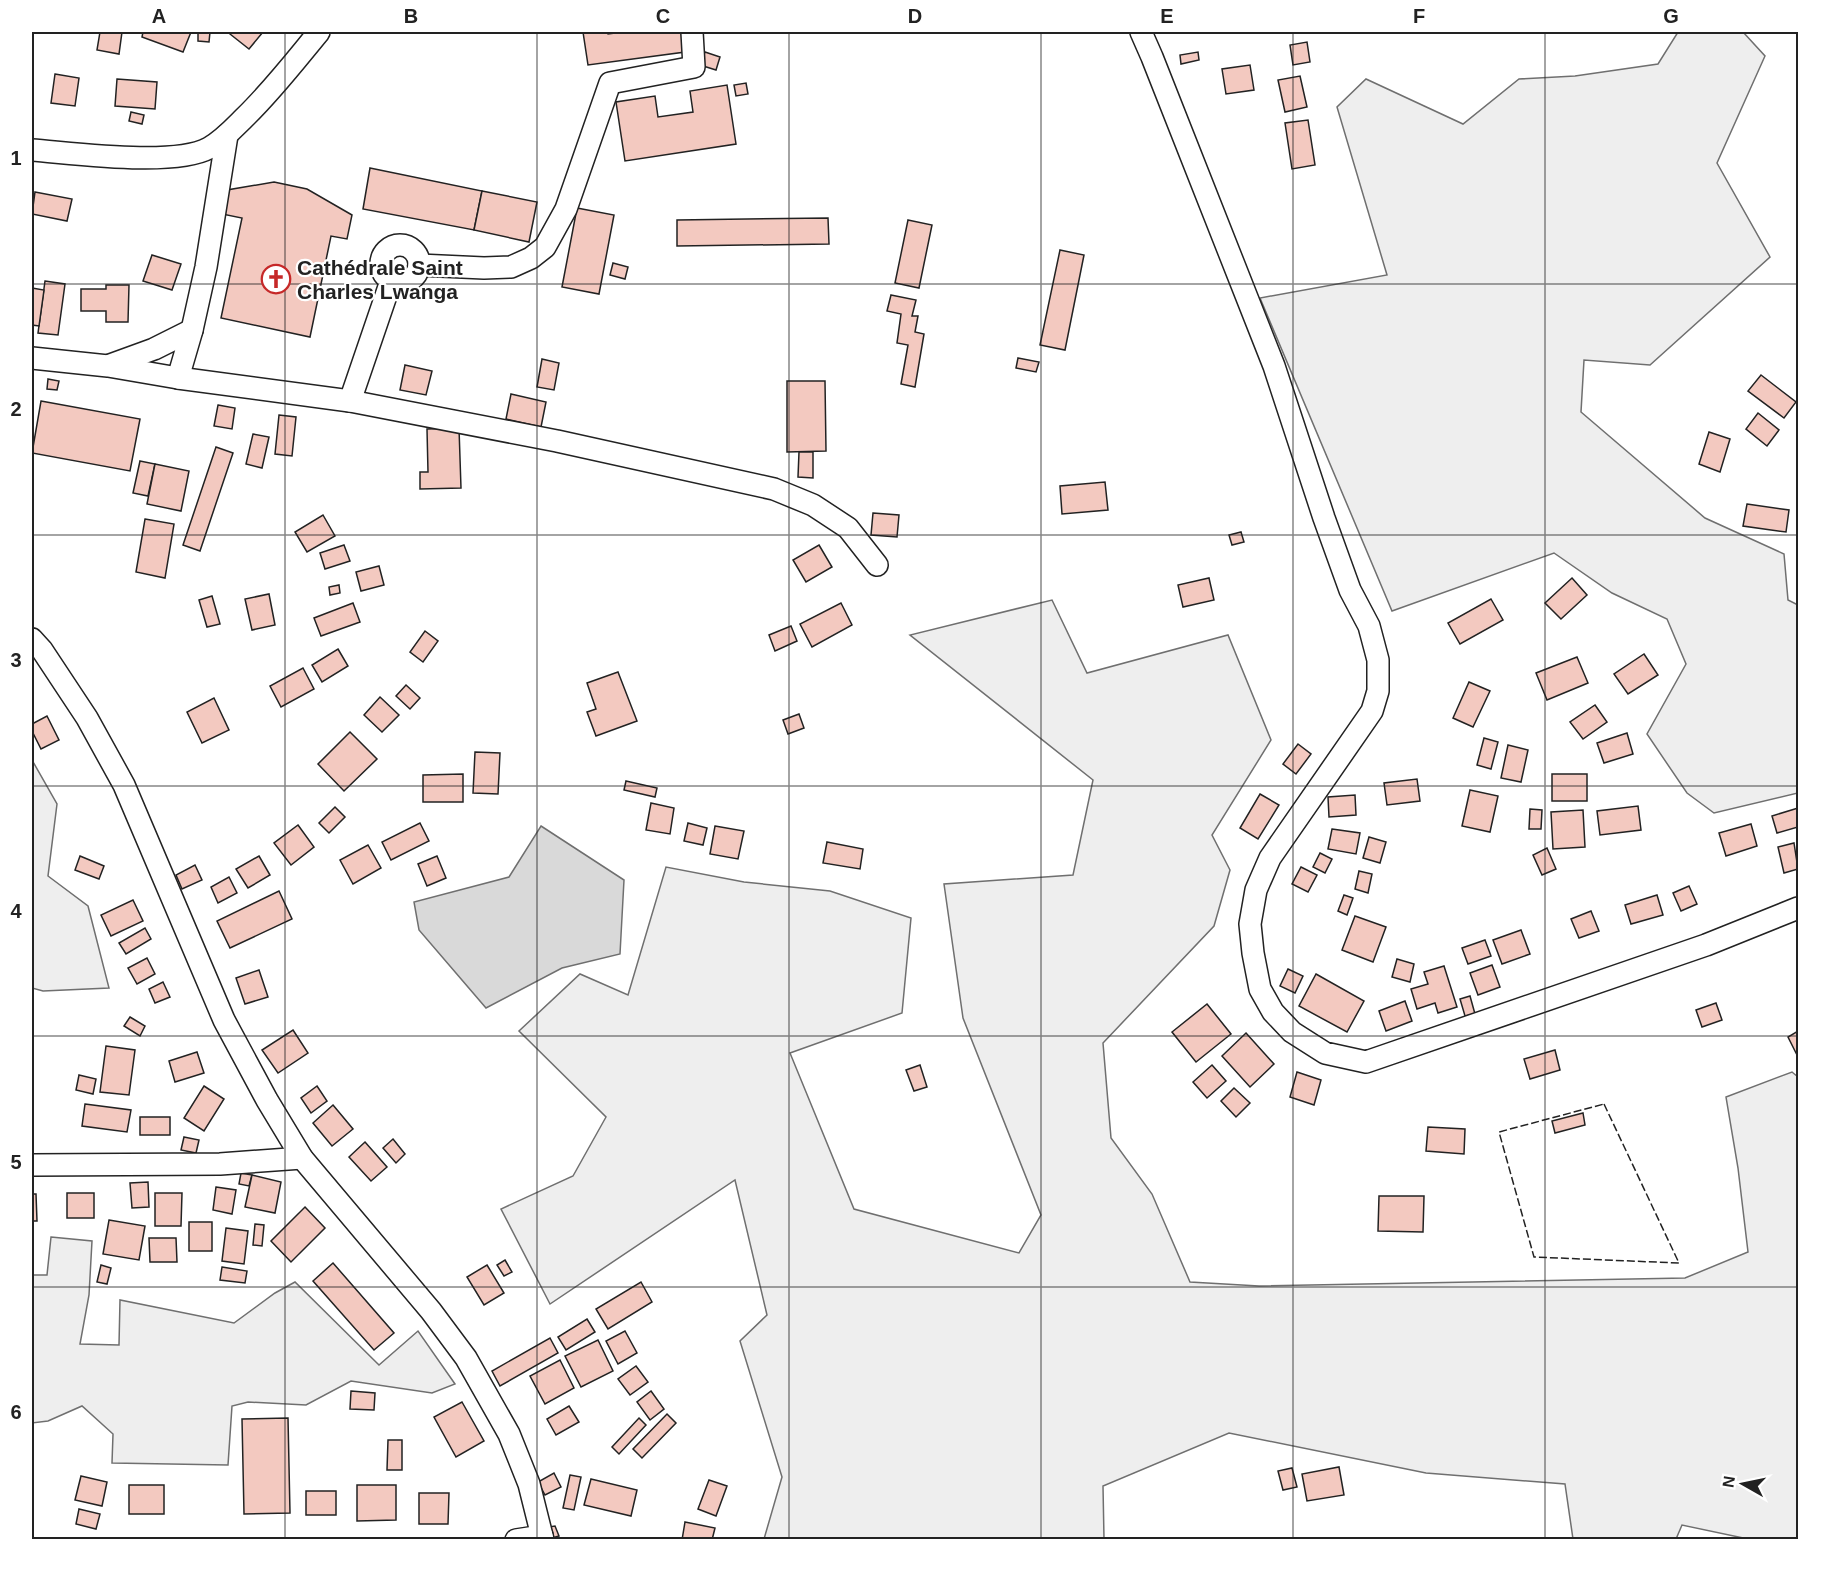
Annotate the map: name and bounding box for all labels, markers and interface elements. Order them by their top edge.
text: A [152,5,166,27]
text: B [404,5,418,27]
text: C [656,5,670,27]
text: D [908,5,922,27]
text: E [1160,5,1174,27]
text: F [1413,5,1425,27]
text: G [1663,5,1679,27]
text: 1 [10,147,22,169]
place label: Cathédrale Saint Charles Lwanga [297,256,463,303]
church icon: Cathédrale Saint Charles Lwanga [260,263,292,295]
text: 2 [10,398,22,420]
text: 3 [10,649,22,671]
text: 4 [10,900,22,922]
text: 5 [10,1151,22,1173]
text: 6 [10,1401,22,1423]
north arrow [1713,1454,1773,1514]
text: N [1719,1475,1738,1489]

